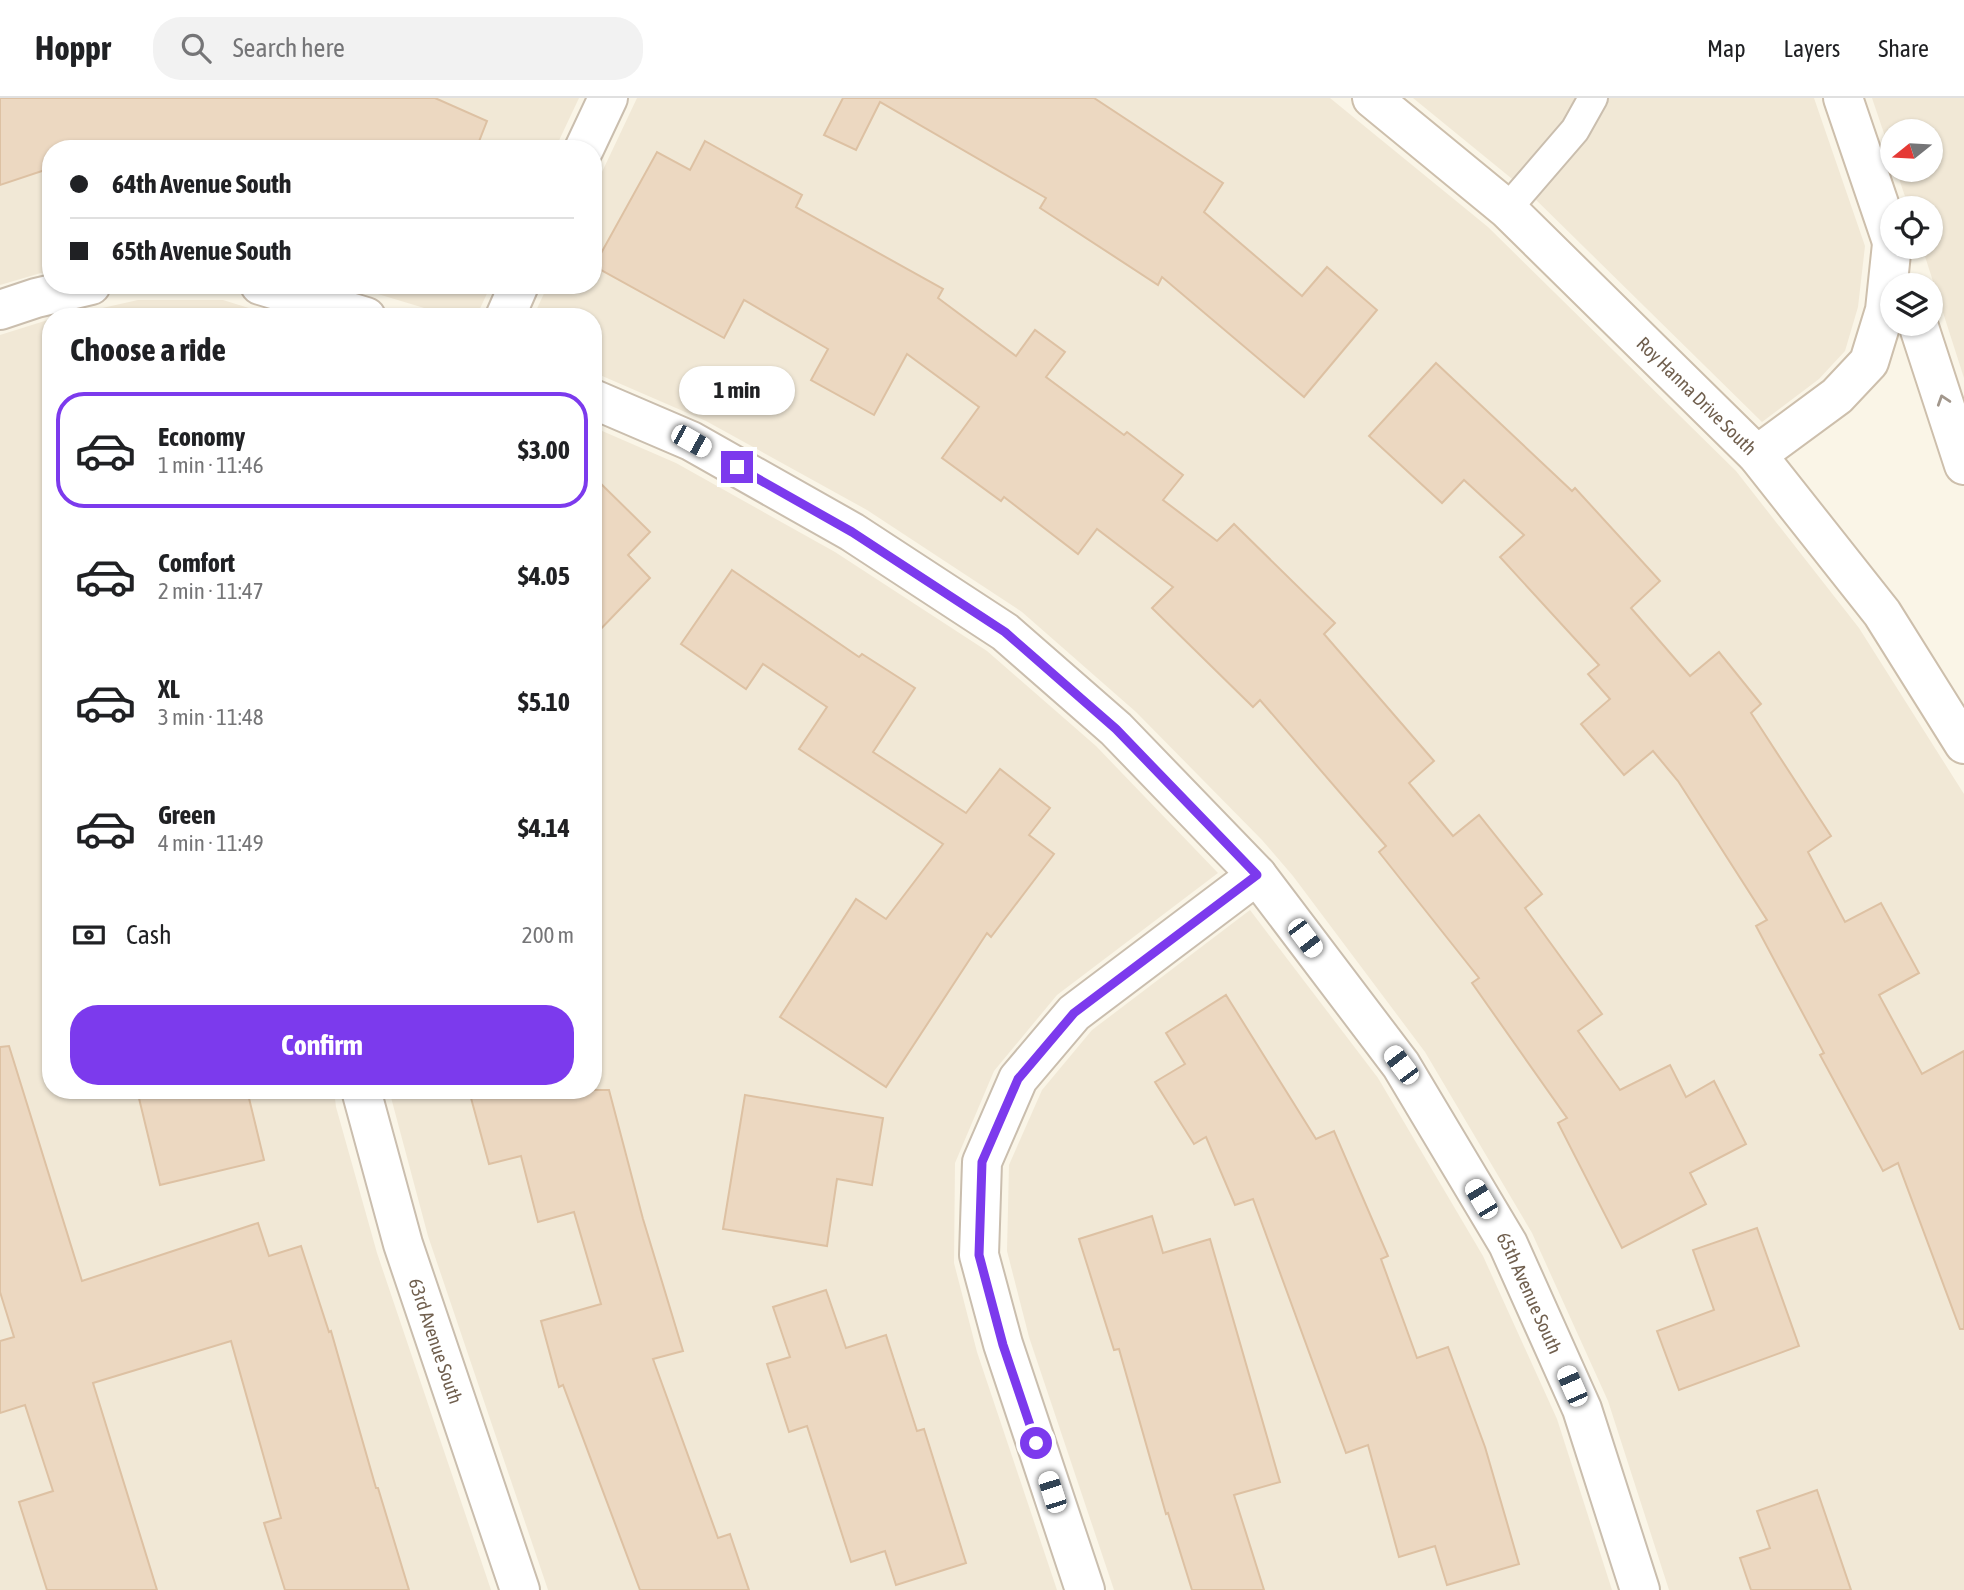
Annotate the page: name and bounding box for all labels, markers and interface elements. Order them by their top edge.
search box [153,17,643,80]
text: Hoppr [35,29,111,67]
icon: search [177,29,215,67]
text: Search here [233,33,345,63]
text: Map [1707,35,1746,62]
text: Layers [1784,35,1840,62]
text: Share [1878,35,1929,62]
north arrow [1880,119,1942,182]
map controls [1880,119,1943,336]
text: 64th Avenue South [112,169,291,199]
button: locate [1880,196,1943,259]
text: 65th Avenue South [112,236,291,266]
button: layers [1880,273,1943,336]
text: Choose a ride [70,331,226,368]
street label: Roy Hanna Drive South [1632,332,1761,459]
callout: 1 min [679,366,795,414]
text: 1 min [714,377,760,403]
one-way arrow [1937,395,1951,407]
icon: car [74,419,137,482]
text: Economy [158,422,245,452]
car [668,422,715,460]
text: $3.00 [518,435,570,465]
route end [721,451,753,483]
text: 1 min · 11:46 [158,452,264,478]
icon: car [74,545,137,608]
text: Comfort [158,548,235,578]
text: $4.05 [518,561,570,591]
text: 2 min · 11:47 [158,578,264,604]
icon: car [74,671,137,734]
text: XL [158,674,180,704]
text: $5.10 [518,687,570,717]
text: 3 min · 11:48 [158,704,264,730]
icon: car [74,797,137,860]
text: Green [158,800,216,830]
text: $4.14 [518,813,570,843]
text: 4 min · 11:49 [158,830,264,856]
car [1284,915,1327,961]
icon: cash [70,916,108,954]
text: Cash [126,920,172,950]
text: 200 m [522,922,574,948]
button: Confirm [70,1005,574,1085]
car [1380,1042,1423,1088]
car [1462,1176,1501,1222]
street label: 65th Avenue South [1492,1228,1567,1357]
street label: 63rd Avenue South [404,1275,467,1407]
car [1554,1363,1591,1409]
route start [1020,1427,1052,1459]
car [1036,1469,1069,1515]

